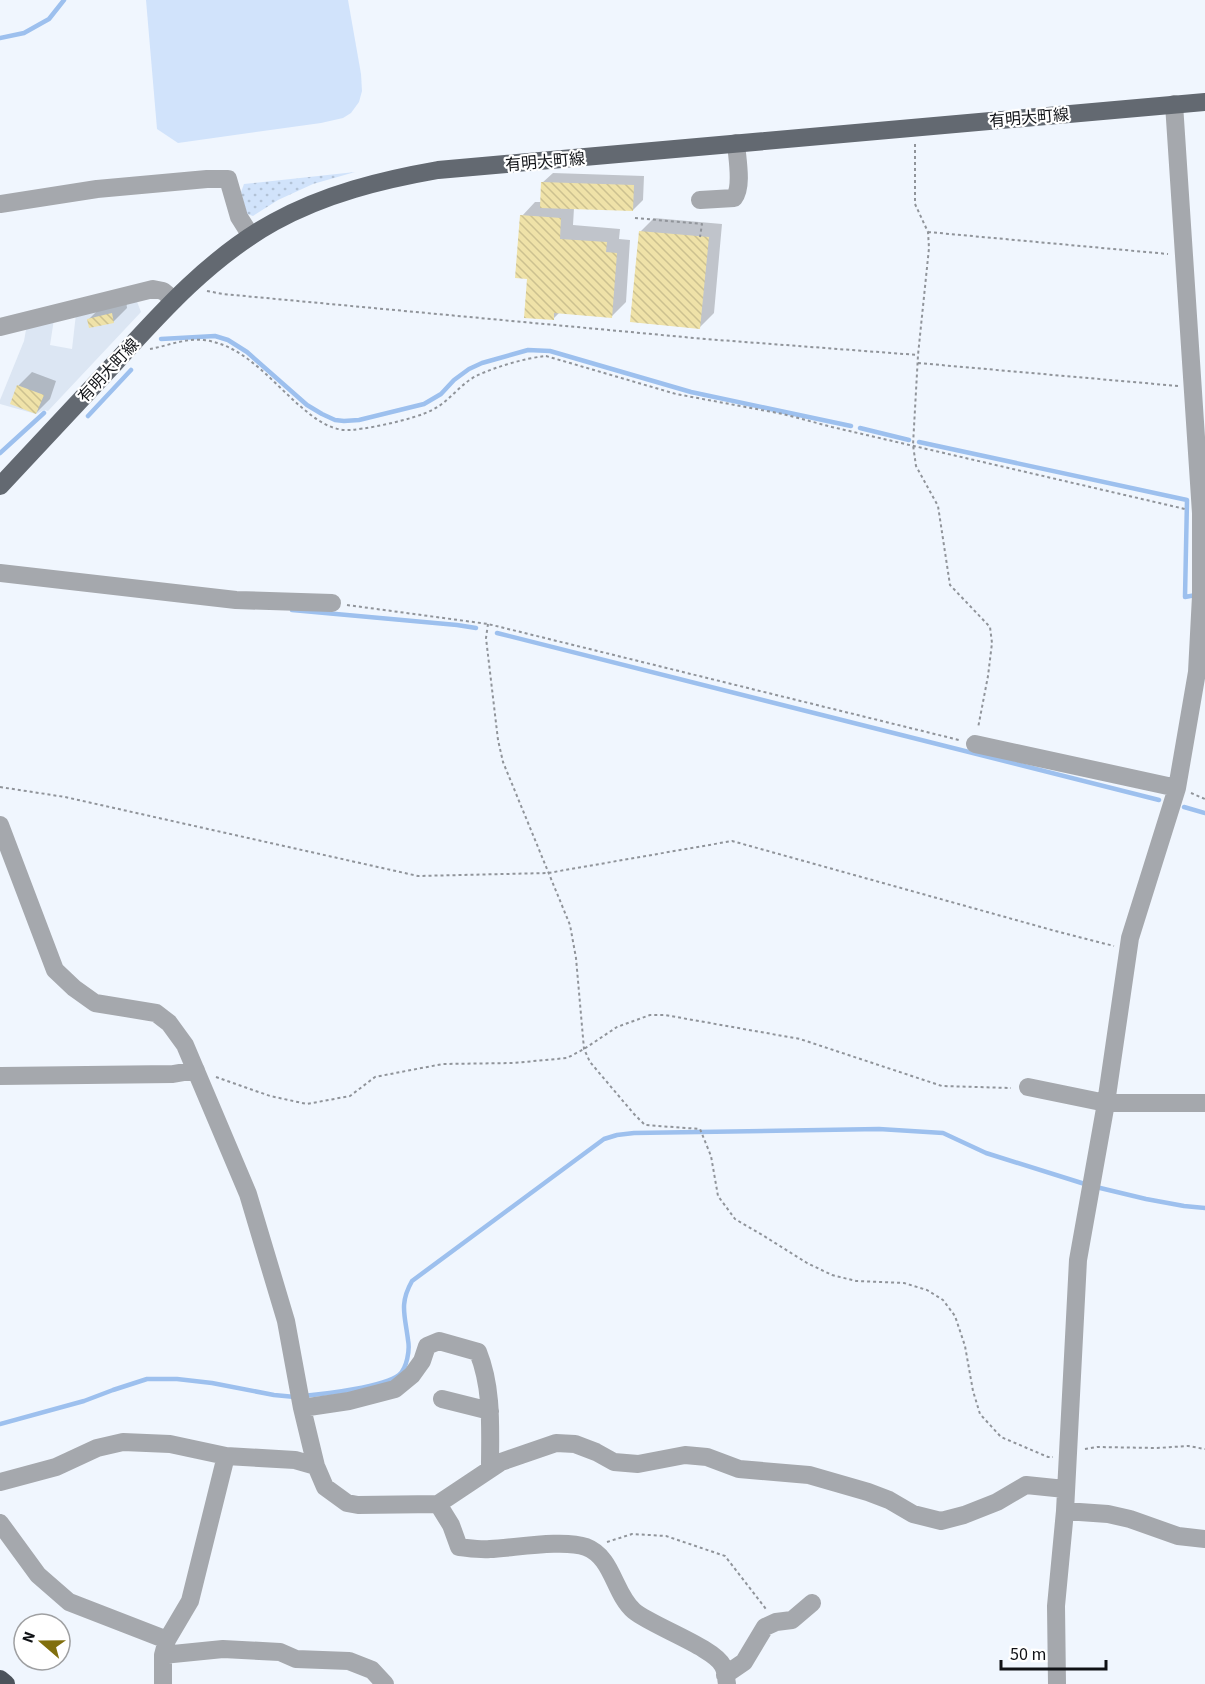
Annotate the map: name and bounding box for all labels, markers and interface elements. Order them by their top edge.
street label: 有明大町線 [988,104,1070,132]
street label: 有明大町線 [504,148,586,176]
street label: 有明大町線 [73,334,144,407]
north arrow [12,1612,72,1672]
text: N [17,1628,41,1646]
scale bar [1001,1633,1106,1671]
text: 50 m [1010,1642,1046,1667]

